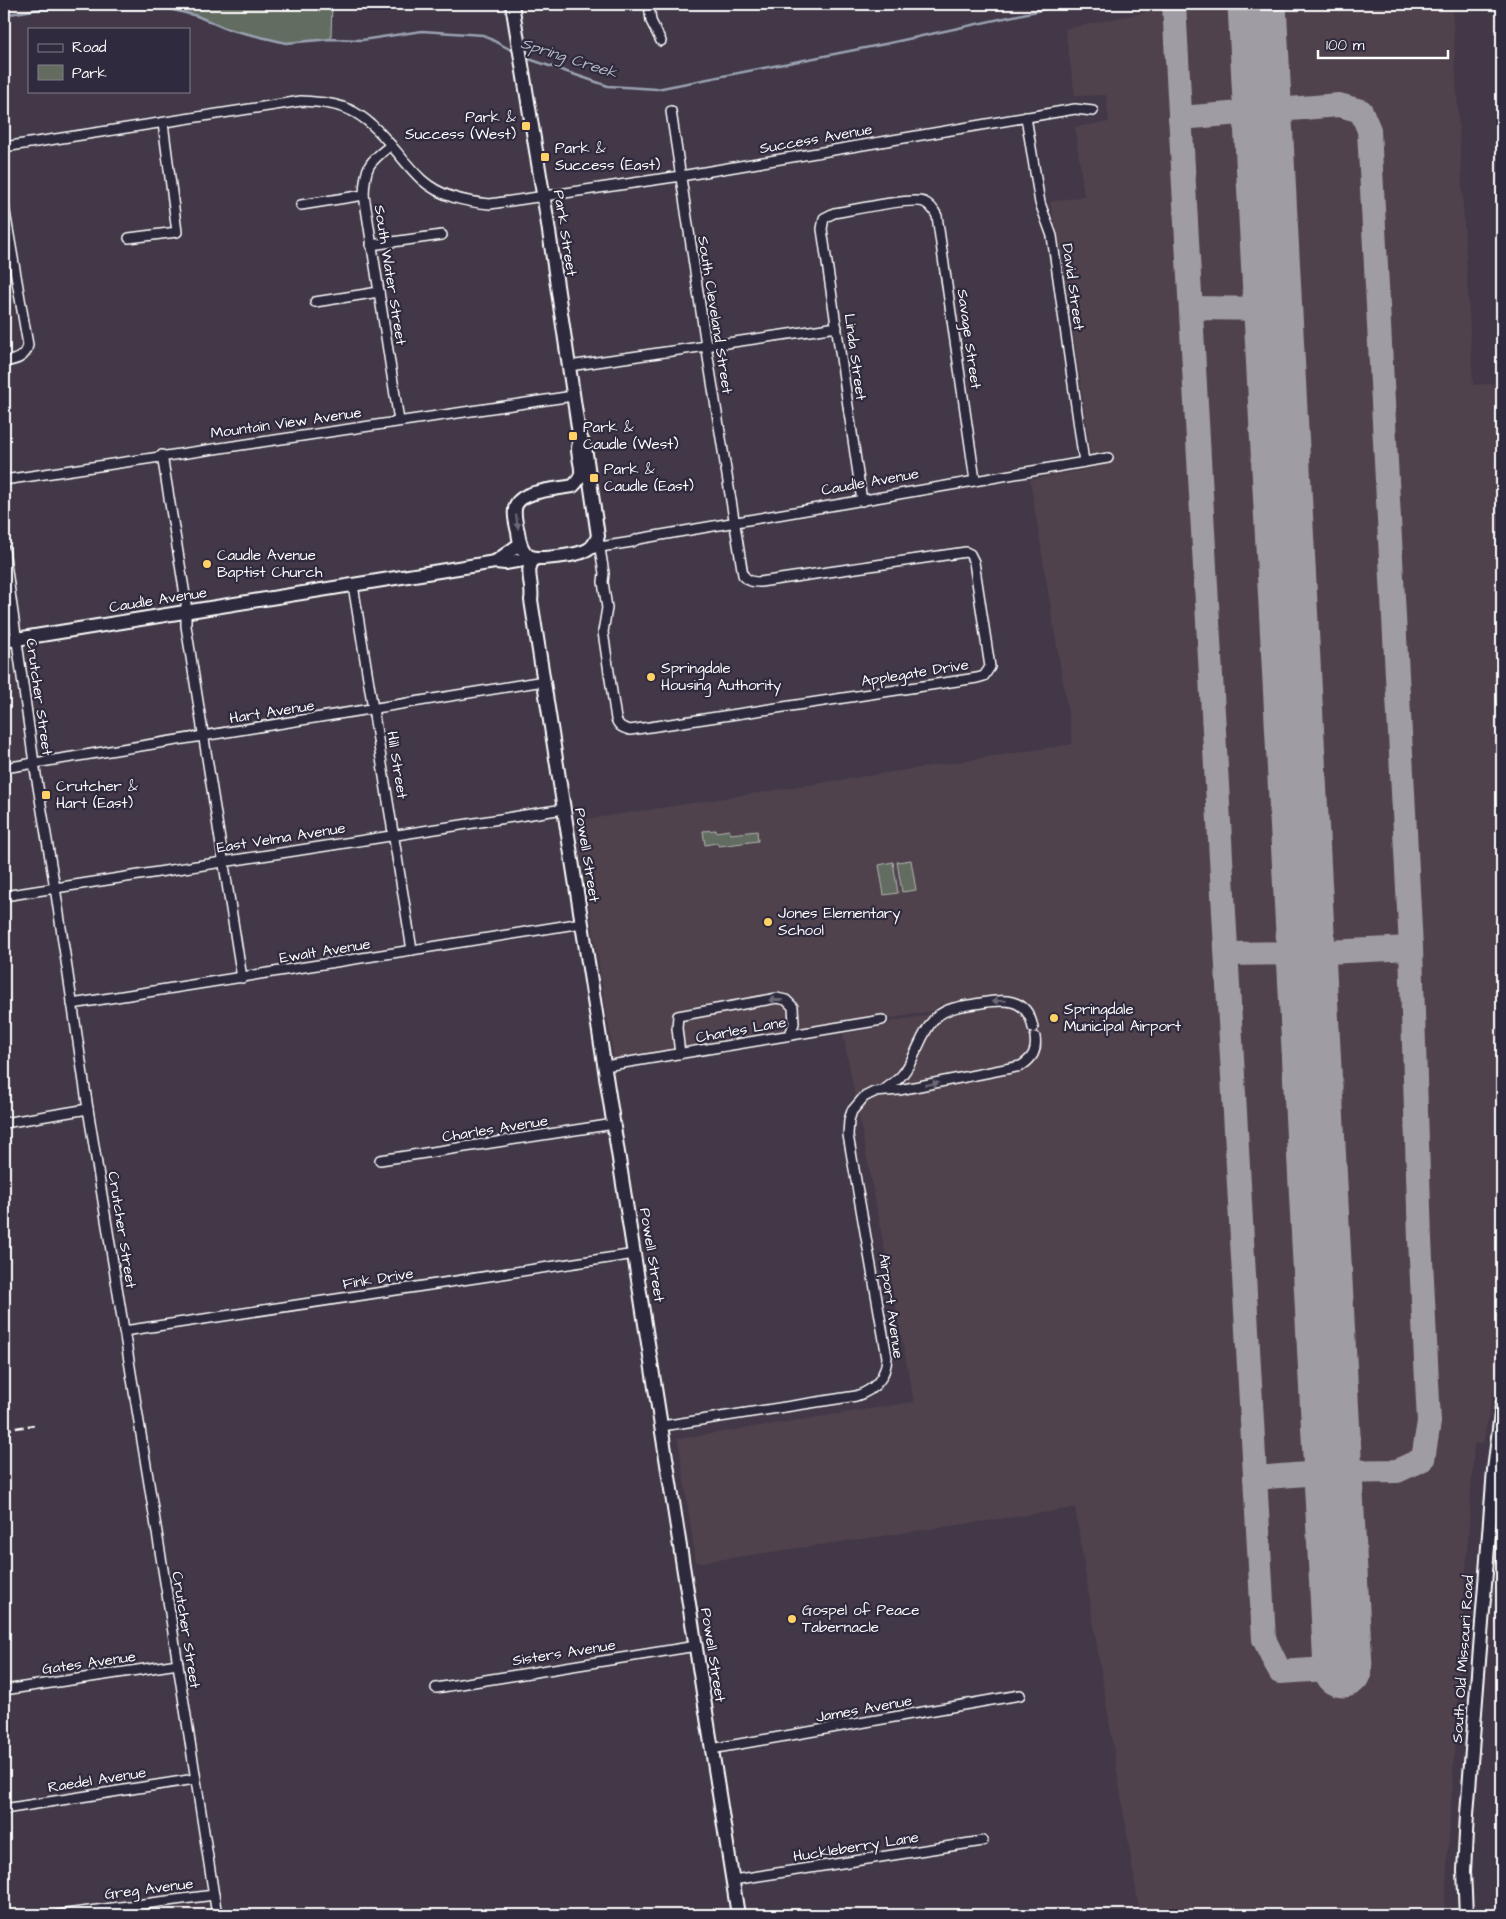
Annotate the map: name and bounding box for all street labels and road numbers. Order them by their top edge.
street label: Success Avenue [758,119,874,159]
street label: Park Street [548,188,582,278]
street label: South Water Street [369,203,411,347]
street label: South Cleveland Street [692,235,738,395]
street label: David Street [1057,242,1089,332]
street label: Savage Street [951,288,986,391]
street label: Linda Street [838,312,872,402]
street label: Mountain View Avenue [209,402,363,444]
street label: Caudle Avenue [820,463,920,501]
street label: Caudle Avenue [108,582,208,618]
street label: Crutcher Street [20,637,58,757]
street label: Applegate Drive [860,654,970,693]
street label: Hart Avenue [228,695,316,729]
street label: Hill Street [381,730,413,800]
street label: Powell Street [569,806,605,904]
street label: East Velma Avenue [215,817,347,859]
street label: Ewalt Avenue [278,933,372,969]
street label: Charles Lane [694,1012,788,1048]
street label: Charles Avenue [441,1110,549,1148]
street label: Crutcher Street [102,1170,142,1290]
street label: Powell Street [634,1206,670,1304]
street label: Airport Avenue [873,1252,909,1360]
street label: Fink Drive [341,1263,415,1295]
street label: Crutcher Street [166,1570,206,1690]
street label: South Old Missouri Road [1447,1574,1479,1744]
street label: Powell Street [695,1606,731,1704]
street label: Sisters Avenue [511,1634,617,1672]
street label: Gates Avenue [41,1646,137,1680]
street label: James Avenue [814,1690,914,1728]
street label: Raedel Avenue [46,1762,148,1798]
street label: Huckleberry Lane [792,1827,920,1868]
street label: Greg Avenue [103,1873,195,1906]

